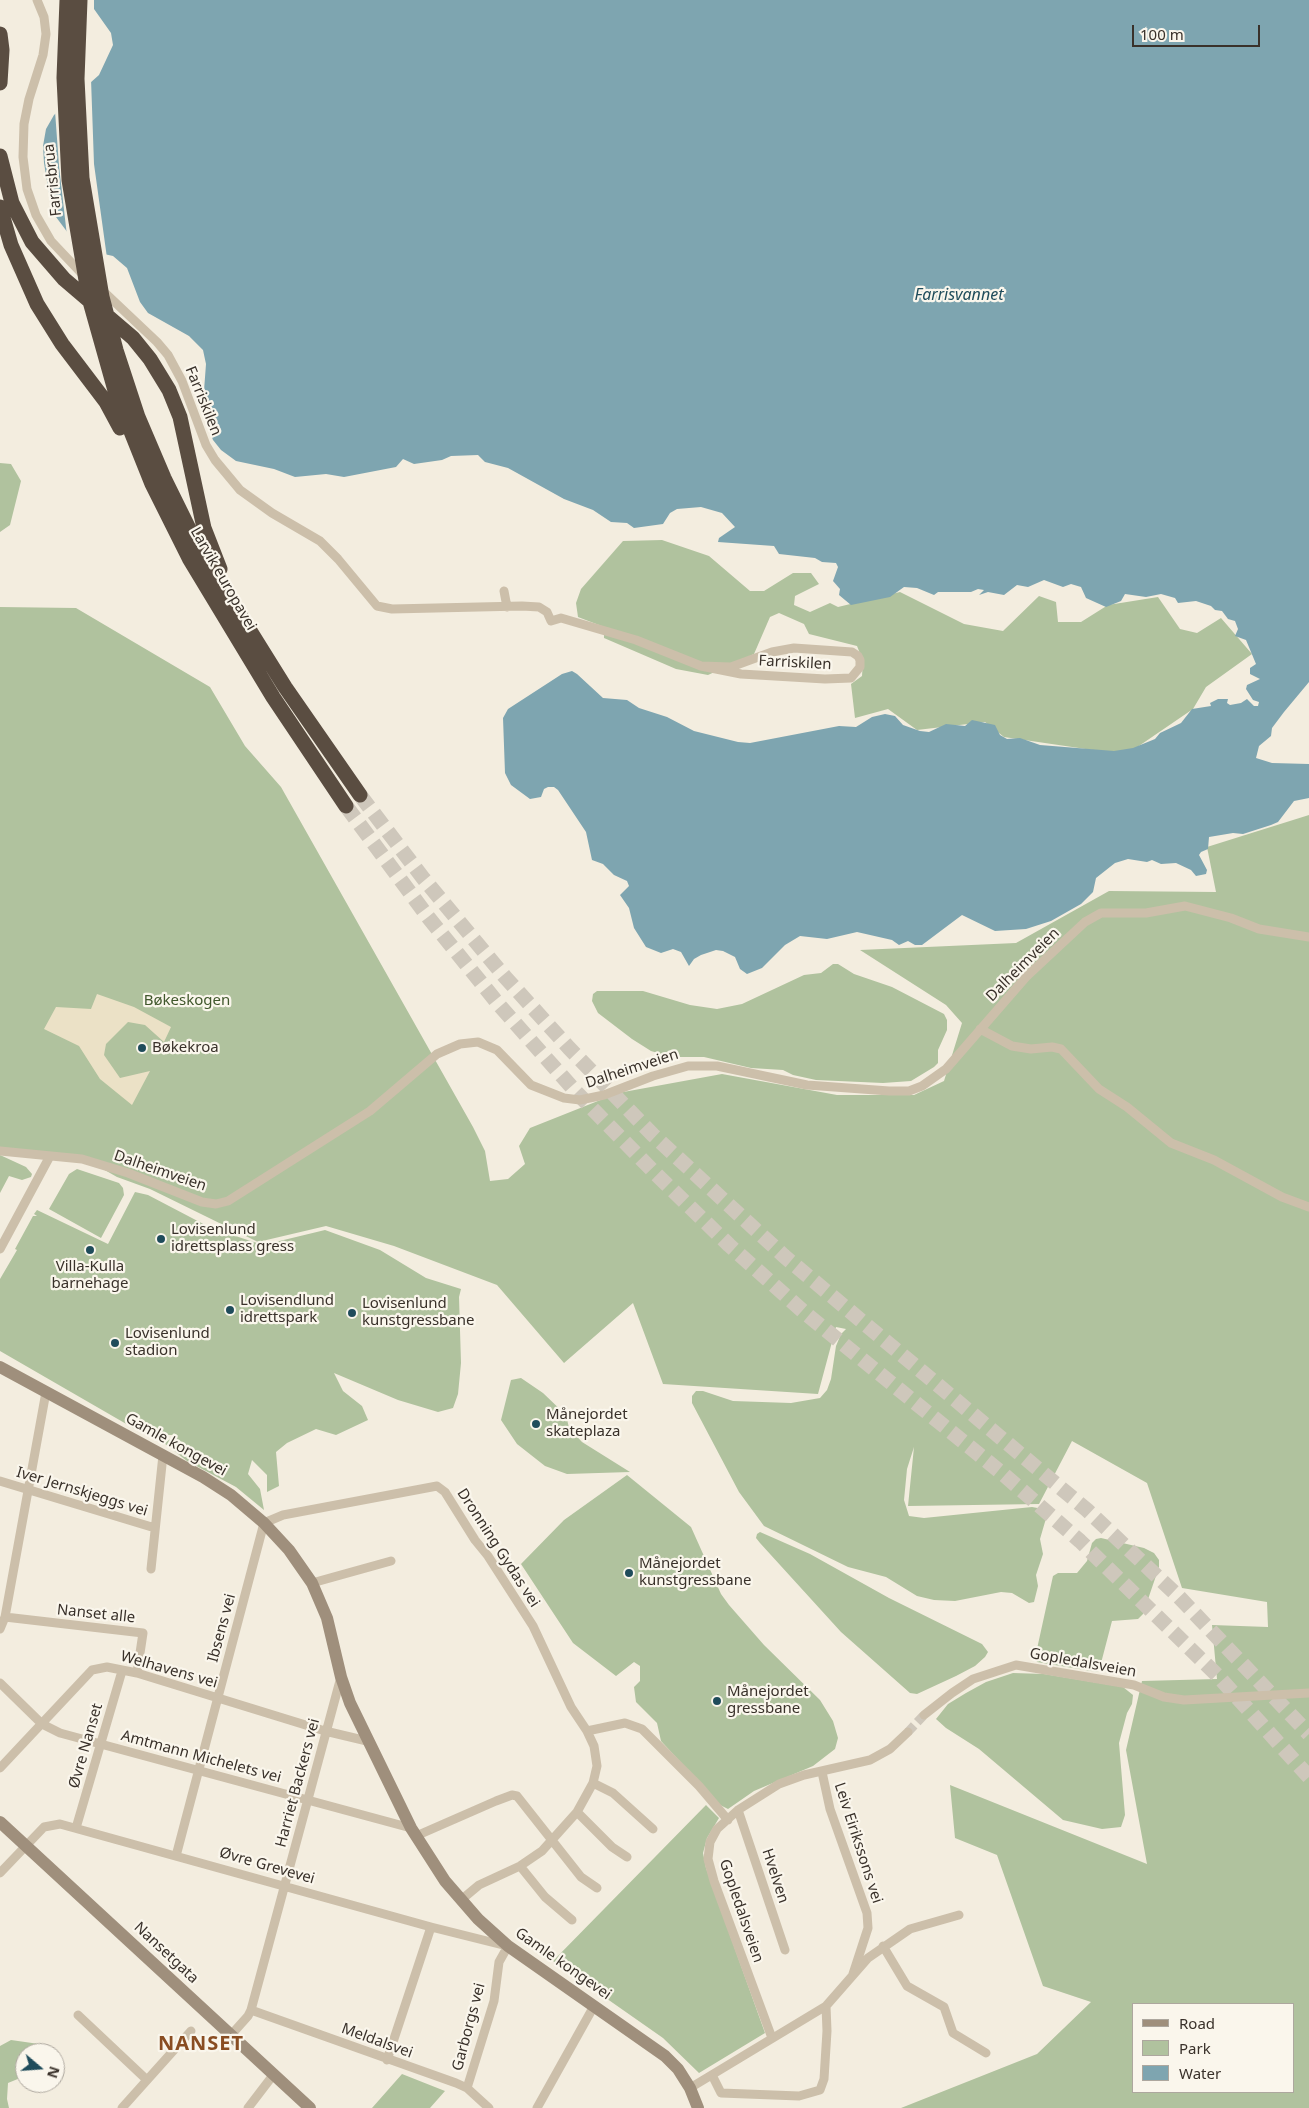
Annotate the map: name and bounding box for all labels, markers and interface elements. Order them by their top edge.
scale bar [1134,15,1262,47]
text: 100 m [1140,24,1184,44]
street label: Farrisbrua [40,143,66,217]
water label: Farrisvannet [915,285,1003,305]
street label: Farriskilen [181,364,225,438]
street label: Larvik europavei [186,524,260,634]
street label: Farriskilen [758,652,832,674]
street label: Dalheimveien [983,925,1063,1005]
park label: Bøkeskogen [144,992,230,1010]
place label: Bøkekroa [152,1039,219,1057]
marker: Bøkekroa [136,1042,148,1054]
street label: Dalheimveien [583,1046,681,1092]
street label: Dalheimveien [111,1147,209,1195]
place label: Lovisenlund idrettsplass gress [171,1221,294,1256]
marker: Lovisenlund idrettsplass gress [155,1233,167,1245]
marker: Villa-Kulla barnehage [84,1244,96,1256]
place label: Villa-Kulla barnehage [52,1258,128,1293]
place label: Lovisendlund idrettspark [240,1292,334,1327]
place label: Lovisenlund kunstgressbane [362,1295,474,1330]
marker: Lovisendlund idrettspark [224,1304,236,1316]
marker: Lovisenlund kunstgressbane [346,1307,358,1319]
place label: Lovisenlund stadion [125,1325,210,1360]
marker: Lovisenlund stadion [109,1337,121,1349]
place label: Månejordet skateplaza [546,1406,628,1441]
street label: Gamle kongevei [122,1410,230,1480]
marker: Månejordet skateplaza [530,1418,542,1430]
street label: Iver Jernskjeggs vei [14,1463,150,1521]
street label: Dronning Gydas vei [453,1485,543,1611]
place label: Månejordet kunstgressbane [639,1555,751,1590]
marker: Månejordet kunstgressbane [623,1567,635,1579]
street label: Ibsens vei [204,1592,240,1664]
street label: Nanset alle [56,1601,136,1627]
street label: Gopledalsveien [1028,1645,1138,1681]
street label: Welhavens vei [118,1648,220,1692]
place label: Månejordet gressbane [727,1683,809,1718]
marker: Månejordet gressbane [711,1695,723,1707]
street label: Øvre Nanset [65,1701,107,1791]
street label: Harriet Backers vei [272,1717,324,1849]
street label: Amtmann Michelets vei [119,1727,283,1787]
street label: Leiv Eirikssons vei [830,1780,886,1906]
street label: Øvre Grevevei [217,1844,317,1888]
street label: Hvelven [758,1846,792,1906]
street label: Gopledalsveien [715,1857,767,1965]
street label: Nansetgata [130,1919,202,1987]
street label: Gamle kongevei [511,1924,615,2004]
street label: Garborgs vei [449,1981,489,2073]
legend [1132,2003,1294,2093]
text: Road [1179,2013,1215,2033]
street label: Meldalsvei [339,2020,415,2062]
district label: NANSET [157,2032,245,2056]
text: Park [1179,2038,1211,2058]
north arrow [15,2043,65,2093]
text: Water [1179,2063,1221,2083]
text: N [43,2064,65,2081]

